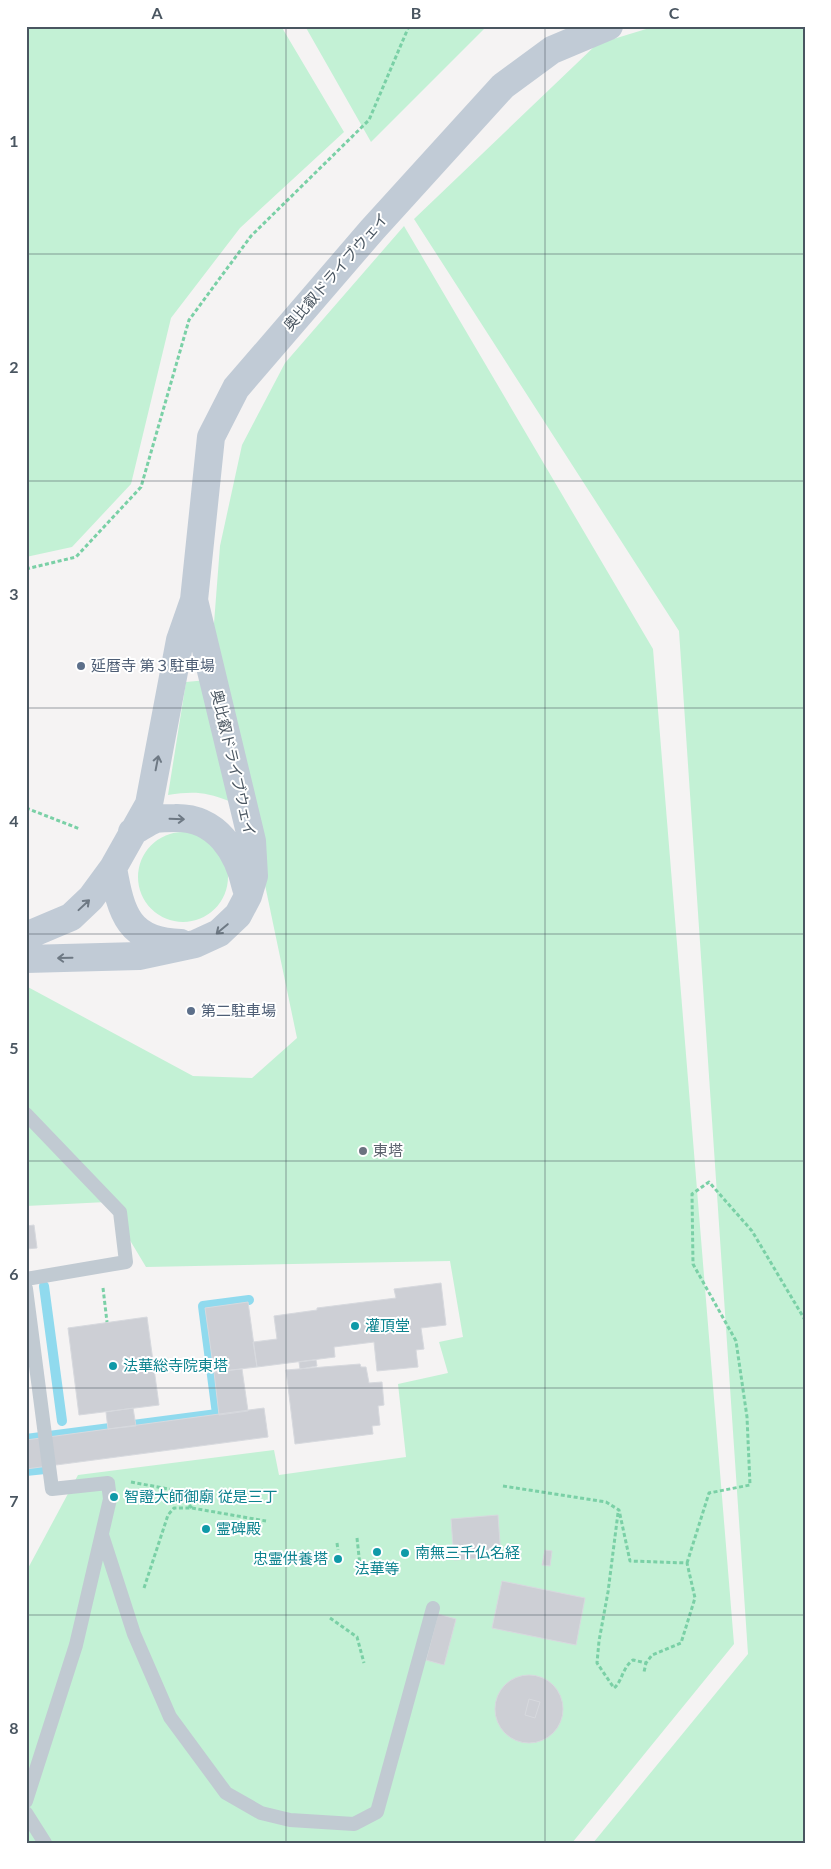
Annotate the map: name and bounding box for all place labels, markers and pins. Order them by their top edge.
place label: 延暦寺 第３駐車場 [91,656,215,674]
marker: 延暦寺 第３駐車場 [75,660,87,672]
place label: 第二駐車場 [201,1001,276,1019]
marker: 第二駐車場 [185,1005,197,1017]
place label: 東塔 [373,1141,403,1159]
marker: 東塔 [357,1145,369,1157]
place label: 灌頂堂 [365,1316,410,1334]
marker: 灌頂堂 [349,1320,361,1332]
place label: 法華総寺院東塔 [123,1356,228,1374]
marker: 法華総寺院東塔 [107,1360,119,1372]
place label: 智證大師御廟 従是三丁 [124,1487,278,1505]
marker: 智證大師御廟 従是三丁 [108,1491,120,1503]
place label: 霊碑殿 [216,1519,261,1537]
marker: 霊碑殿 [200,1523,212,1535]
place label: 南無三千仏名経 [415,1543,520,1561]
marker: 法華等 [371,1546,383,1558]
marker: 南無三千仏名経 [399,1547,411,1559]
place label: 忠霊供養塔 [253,1549,328,1567]
marker: 忠霊供養塔 [332,1553,344,1565]
place label: 法華等 [354,1559,400,1577]

